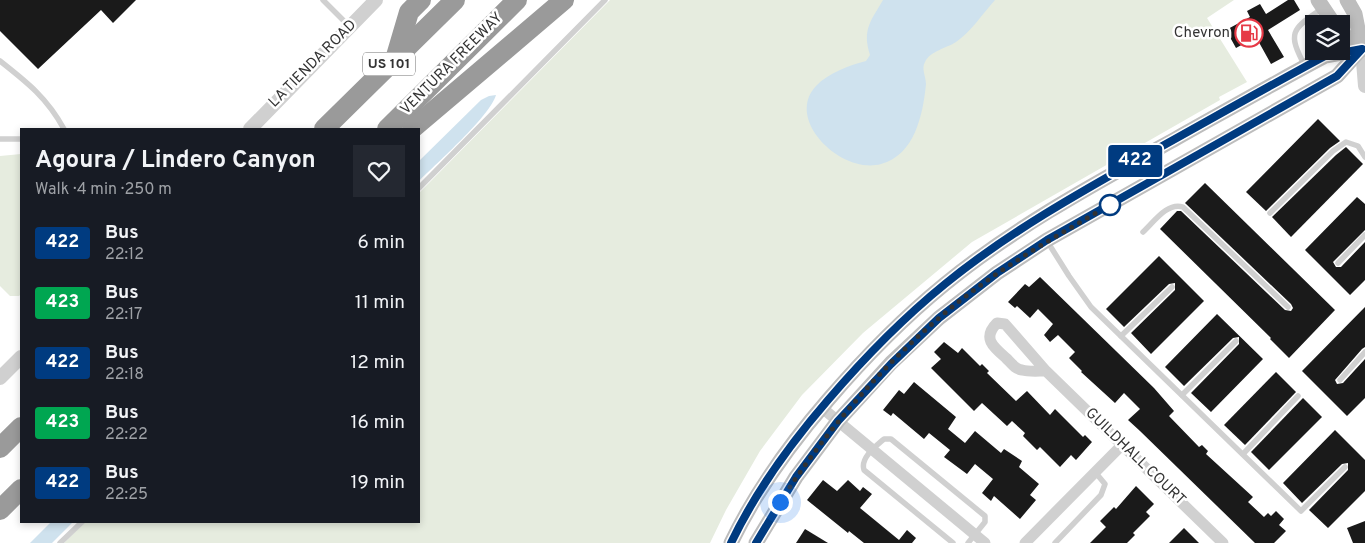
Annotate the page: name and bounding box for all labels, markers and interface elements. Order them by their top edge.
street label: VENTURA FREEWAY [397,8,508,119]
map controls [1305,15,1350,60]
button: layers [1305,15,1350,60]
street label: LA TIENDA ROAD [265,16,361,112]
fuel station icon: Chevron [1234,18,1264,48]
place label: Chevron [1174,24,1230,43]
road number: US 101 [363,52,415,76]
button: heart [353,145,405,197]
line badge: 422 [1106,145,1164,177]
text: Agoura / Lindero Canyon [35,146,316,176]
text: 422 [1118,149,1152,172]
text: Walk · 4 min · 250 m [35,180,172,200]
unlabelled marker [1099,194,1121,216]
text: Bus [105,221,139,245]
text: 422 [46,231,79,254]
text: 6 min [358,231,405,255]
text: 22:12 [105,245,144,265]
text: Bus [105,281,139,305]
text: 423 [46,291,79,314]
text: 11 min [355,291,405,315]
text: 22:17 [105,305,142,325]
text: Bus [105,341,139,365]
text: 422 [46,351,79,374]
text: 12 min [350,351,405,375]
text: 22:18 [105,365,144,385]
text: Bus [105,401,139,425]
street label: GUILDHALL COURT [1081,404,1189,510]
text: 423 [46,411,79,434]
text: 16 min [350,411,405,435]
text: 22:22 [105,425,148,445]
text: Bus [105,461,139,485]
text: 422 [46,471,79,494]
text: 19 min [350,471,405,495]
text: 22:25 [105,485,148,505]
your location [768,490,793,515]

